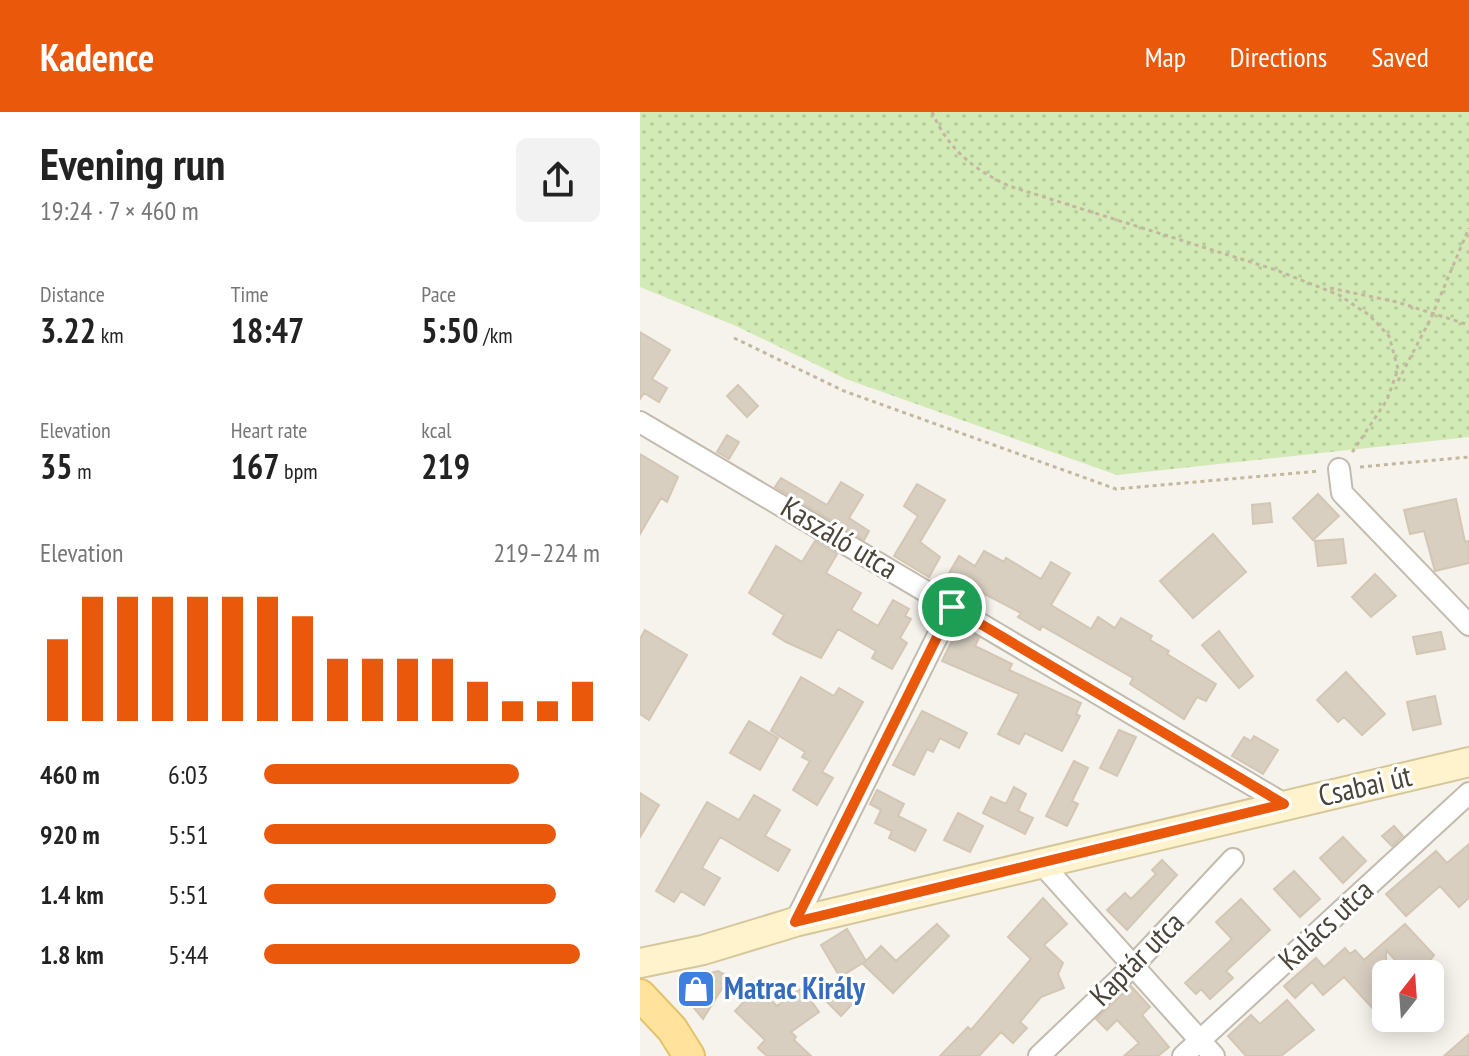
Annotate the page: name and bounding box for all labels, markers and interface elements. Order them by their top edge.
text: Kadence [40,32,154,81]
text: Map [1145,38,1186,75]
text: Directions [1230,38,1327,75]
text: Saved [1371,38,1429,75]
text: Evening run [40,135,225,192]
button: share [516,138,600,222]
text: 19:24 · 7 × 460 m [40,194,199,227]
text: Distance [40,280,105,308]
text: Time [231,280,269,308]
text: Pace [421,280,456,308]
text: 3.22 [40,308,96,352]
text: 18:47 [231,308,304,352]
text: 5:50 [421,308,479,352]
text: km [96,321,124,349]
text: /km [479,321,513,349]
text: Elevation [40,416,111,444]
text: Heart rate [231,416,307,444]
text: kcal [421,416,451,444]
text: 35 [40,444,73,488]
text: 167 [231,444,279,488]
text: 219 [421,444,470,488]
text: m [73,457,92,485]
text: bpm [279,457,318,485]
street label: Kaszáló utca [774,487,905,587]
text: Elevation [40,536,123,569]
text: 219–224 m [494,536,600,569]
pin [918,573,986,641]
icon: arrive [930,585,974,629]
street label: Csabai út [1314,755,1416,814]
text: 460 m [40,758,100,791]
text: 6:03 [168,758,208,791]
text: 920 m [40,818,100,851]
text: 5:51 [168,818,208,851]
street label: Kalács utca [1269,870,1381,978]
text: 1.4 km [40,878,104,911]
text: 5:51 [168,878,208,911]
street label: Kaptár utca [1081,903,1191,1013]
text: 1.8 km [40,938,104,971]
text: 5:44 [168,938,208,971]
north arrow [1372,960,1444,1032]
map controls [1372,960,1444,1032]
shop icon: Matrac Király [675,968,717,1010]
place label: Matrac Király [724,968,866,1007]

